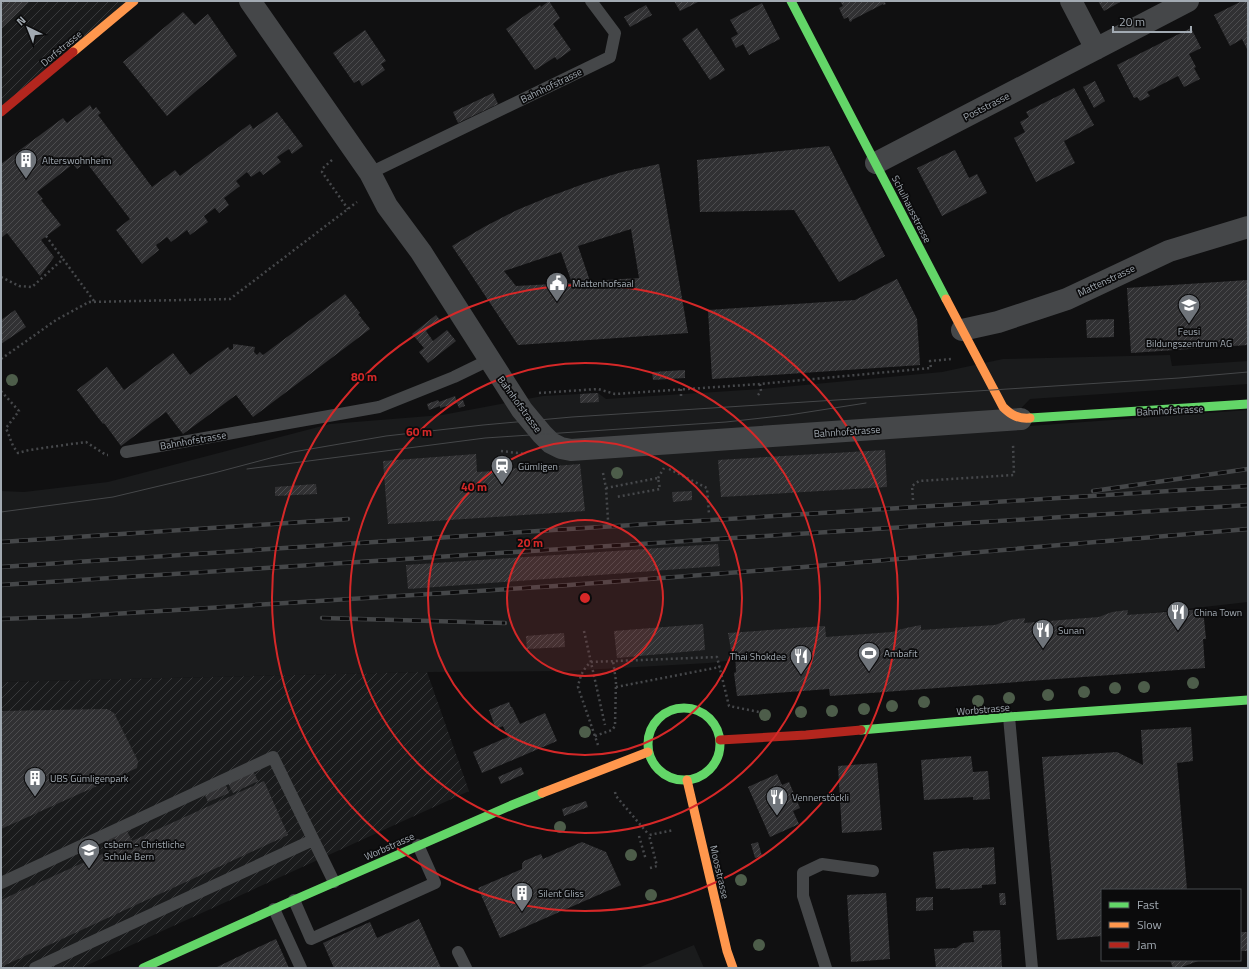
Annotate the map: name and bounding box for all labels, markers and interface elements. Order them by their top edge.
north arrow [8,8,48,48]
scale bar [1113,8,1191,34]
text: N [13,12,29,29]
text: 20 m [1119,12,1145,31]
street label: Dorfstrasse [38,27,85,70]
street label: Bahnhofstrasse [518,64,585,107]
street label: Poststrasse [960,88,1012,125]
building icon: Alterswohnheim [13,147,39,180]
place label: Alterswohnheim [42,153,111,168]
street label: Schulhausstrasse [888,173,935,246]
street label: Mattenstrasse [1075,261,1137,300]
public building icon: Mattenhofsaal [544,270,570,303]
place label: Mattenhofsaal [572,276,634,291]
school or university icon: Feusi Bildungszentrum AG [1176,292,1202,325]
place label: Feusi Bildungszentrum AG [1146,324,1232,351]
text: 80 m [351,367,377,386]
street label: Bahnhofstrasse [494,373,545,436]
street label: Bahnhofstrasse [1136,401,1204,420]
text: 60 m [406,422,432,441]
street label: Bahnhofstrasse [813,422,881,441]
street label: Bahnhofstrasse [159,427,227,454]
station icon: Gümligen [489,453,515,486]
place label: Gümligen [518,459,558,474]
text: 40 m [461,477,487,496]
text: 20 m [517,533,543,552]
centre of rings [578,591,592,605]
restaurant icon: China Town [1165,599,1191,632]
place label: China Town [1194,605,1242,620]
restaurant icon: Sunan [1030,617,1056,650]
place label: Sunan [1058,623,1084,638]
sports icon: Ambafit [856,640,882,673]
restaurant icon: Thai Shokdee [788,643,814,676]
place label: Ambafit [884,646,918,661]
place label: Thai Shokdee [730,649,786,664]
street label: Worbstrasse [956,700,1010,719]
building icon: UBS Gümligenpark [22,765,48,798]
place label: UBS Gümligenpark [50,771,129,786]
restaurant icon: Vennerstöckli [764,784,790,817]
place label: Vennerstöckli [792,790,849,805]
street label: Worbstrasse [362,829,417,864]
school or university icon: csbern - Christliche Schule Bern [76,837,102,870]
place label: csbern - Christliche Schule Bern [104,837,185,864]
street label: Moosstrasse [706,844,733,900]
building icon: Silent Gliss [509,880,535,913]
place label: Silent Gliss [538,886,584,901]
legend [1101,889,1241,961]
text: Fast [1137,895,1160,914]
text: Slow [1137,915,1162,934]
text: Jam [1137,935,1157,954]

